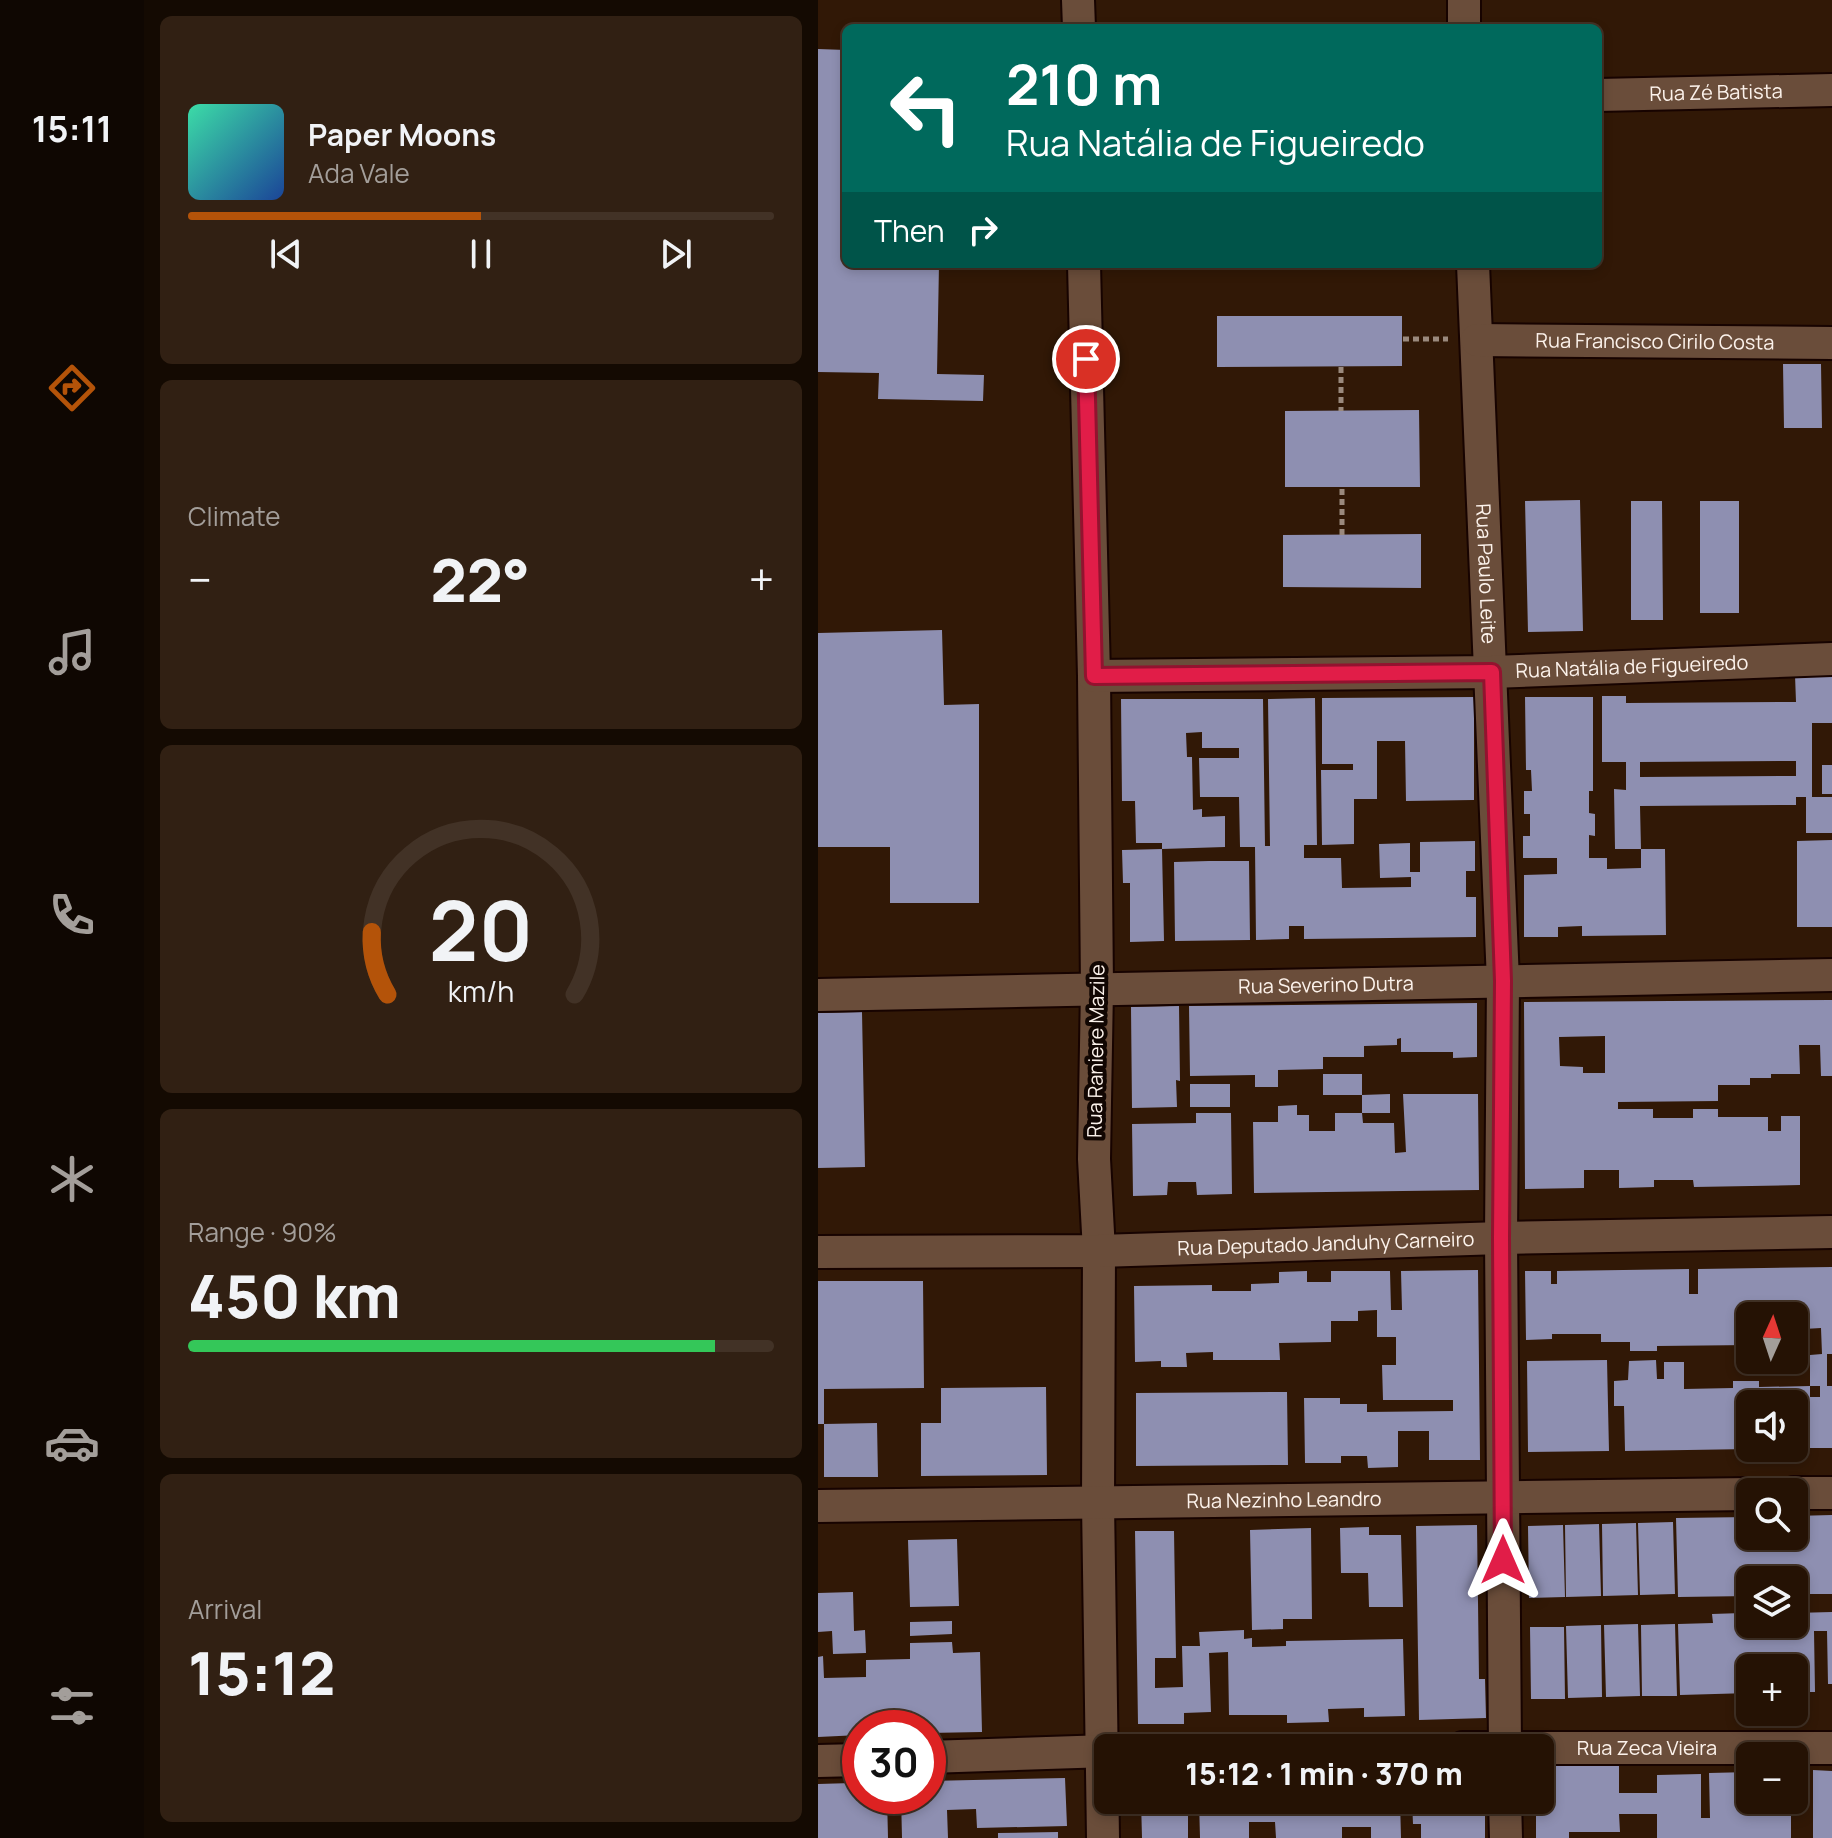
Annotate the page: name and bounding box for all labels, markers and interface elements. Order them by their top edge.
text: 210 m [1006,45,1162,122]
icon: left [874,56,978,160]
street label: Rua Zé Batista [1649,77,1783,107]
text: 15:11 [32,104,112,153]
text: Paper Moons [308,114,496,155]
text: Rua Natália de Figueiredo [1006,118,1425,167]
text: Ada Vale [308,155,410,191]
icon: right [961,208,1005,252]
text: Then [874,210,945,251]
icon: previous [264,232,308,276]
icon: pause [459,232,503,276]
icon: next [654,232,698,276]
pin [1052,325,1120,393]
street label: Rua Francisco Cirilo Costa [1535,326,1775,356]
icon: arrive [1064,337,1108,381]
icon: directions [44,360,100,416]
text: Climate [188,498,280,534]
street label: Rua Paulo Leite [1470,503,1503,645]
text: 22° [430,538,530,620]
text: − [188,549,212,609]
text: + [749,549,774,609]
icon: music [44,624,100,680]
street label: Rua Natália de Figueiredo [1515,648,1749,684]
text: 20 [429,872,533,986]
icon: phone [44,887,100,943]
street label: Rua Raniere Mazile [1080,964,1111,1138]
street label: Rua Severino Dutra [1238,969,1414,1000]
text: km/h [448,972,514,1011]
icon: climate [44,1151,100,1207]
text: Range · 90% [188,1214,337,1250]
street label: Rua Deputado Janduhy Carneiro [1177,1225,1475,1261]
text: 450 km [188,1254,401,1336]
north arrow [1736,1302,1808,1374]
map controls [1736,1302,1808,1814]
button: sound [1736,1390,1808,1462]
icon: car [44,1415,100,1471]
button: search [1736,1478,1808,1550]
street label: Rua Nezinho Leandro [1186,1485,1382,1514]
position arrow [1461,1518,1545,1602]
button: layers [1736,1566,1808,1638]
text: Arrival [188,1591,262,1627]
text: 15:12 [188,1631,335,1713]
button: + [1736,1654,1808,1726]
icon: filters [44,1678,100,1734]
speed limit sign: 30 [842,1710,946,1814]
street label: Rua Zeca Vieira [1577,1734,1717,1761]
button: − [1736,1742,1808,1814]
text: 15:12 · 1 min · 370 m [1185,1753,1463,1794]

